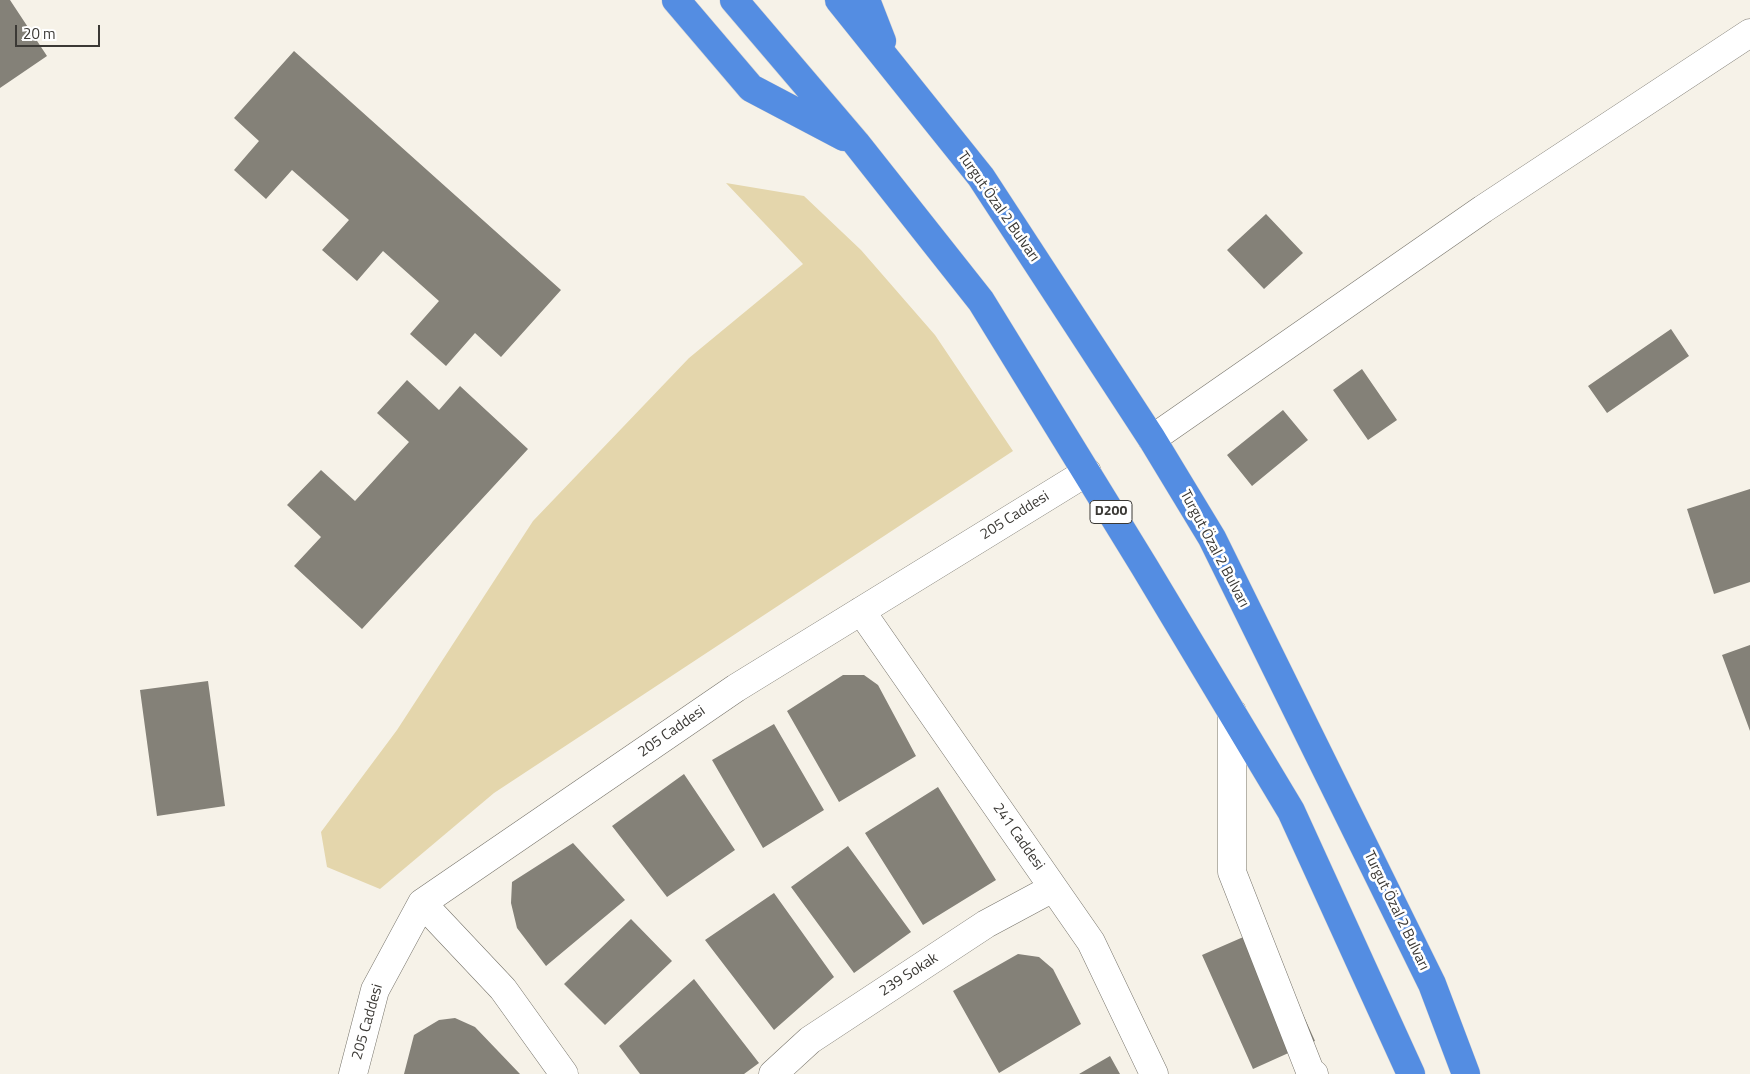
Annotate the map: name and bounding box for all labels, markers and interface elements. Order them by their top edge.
scale bar [18,15,102,47]
text: 20 m [23,22,56,45]
street label: Turgut Özal 2 Bulvarı [953,148,1043,266]
street label: Turgut Özal 2 Bulvarı [1175,487,1253,611]
street label: 205 Caddesi [977,488,1053,544]
road number: D200 [1090,501,1132,524]
street label: 205 Caddesi [635,702,709,762]
street label: 241 Caddesi [988,800,1048,874]
street label: Turgut Özal 2 Bulvarı [1359,848,1433,974]
street label: 239 Sokak [876,949,942,1001]
street label: 205 Caddesi [349,982,387,1062]

